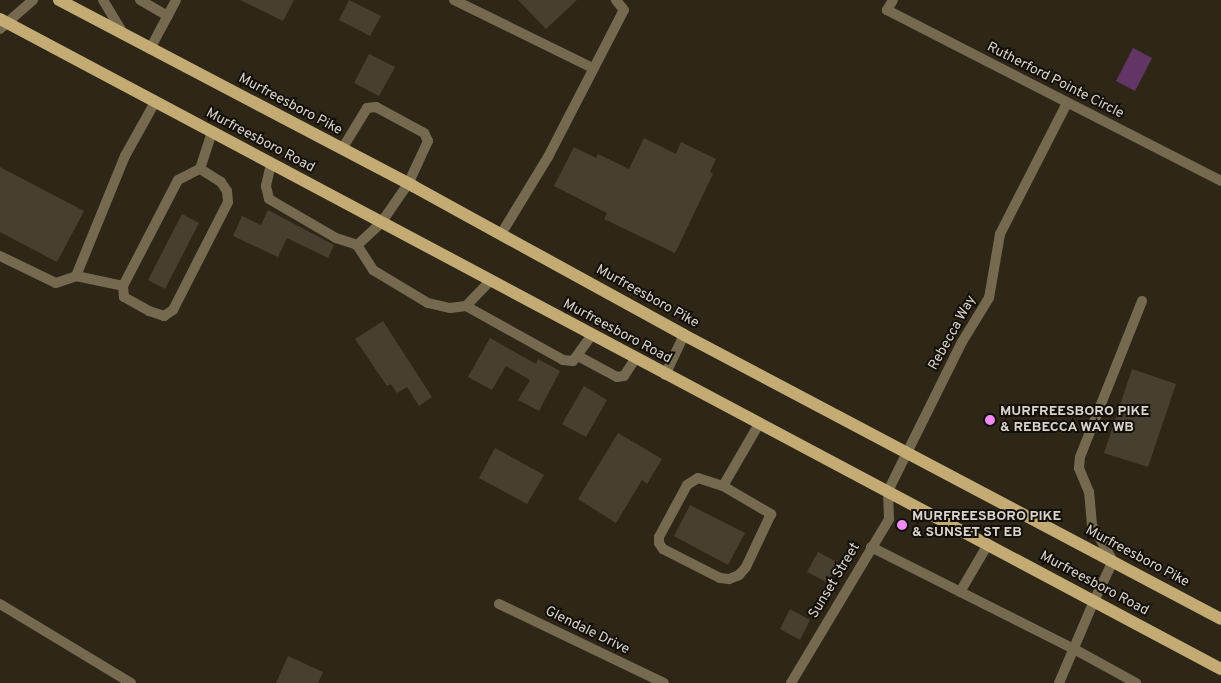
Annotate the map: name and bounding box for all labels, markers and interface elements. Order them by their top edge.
street label: Rutherford Pointe Circle [984,39,1126,123]
street label: Murfreesboro Pike [235,71,345,139]
street label: Murfreesboro Road [203,105,317,177]
street label: Murfreesboro Pike [593,262,701,332]
street label: Rebecca Way [925,293,981,373]
street label: Murfreesboro Road [560,296,674,368]
place label: MURFREESBORO PIKE & REBECCA WAY WB [1000,404,1149,437]
marker: MURFREESBORO PIKE & REBECCA WAY WB [984,414,996,426]
place label: MURFREESBORO PIKE & SUNSET ST EB [912,509,1061,542]
marker: MURFREESBORO PIKE & SUNSET ST EB [896,519,908,531]
street label: Murfreesboro Pike [1082,523,1192,591]
street label: Sunset Street [806,540,864,622]
street label: Murfreesboro Road [1037,548,1151,620]
street label: Glendale Drive [542,603,632,659]

